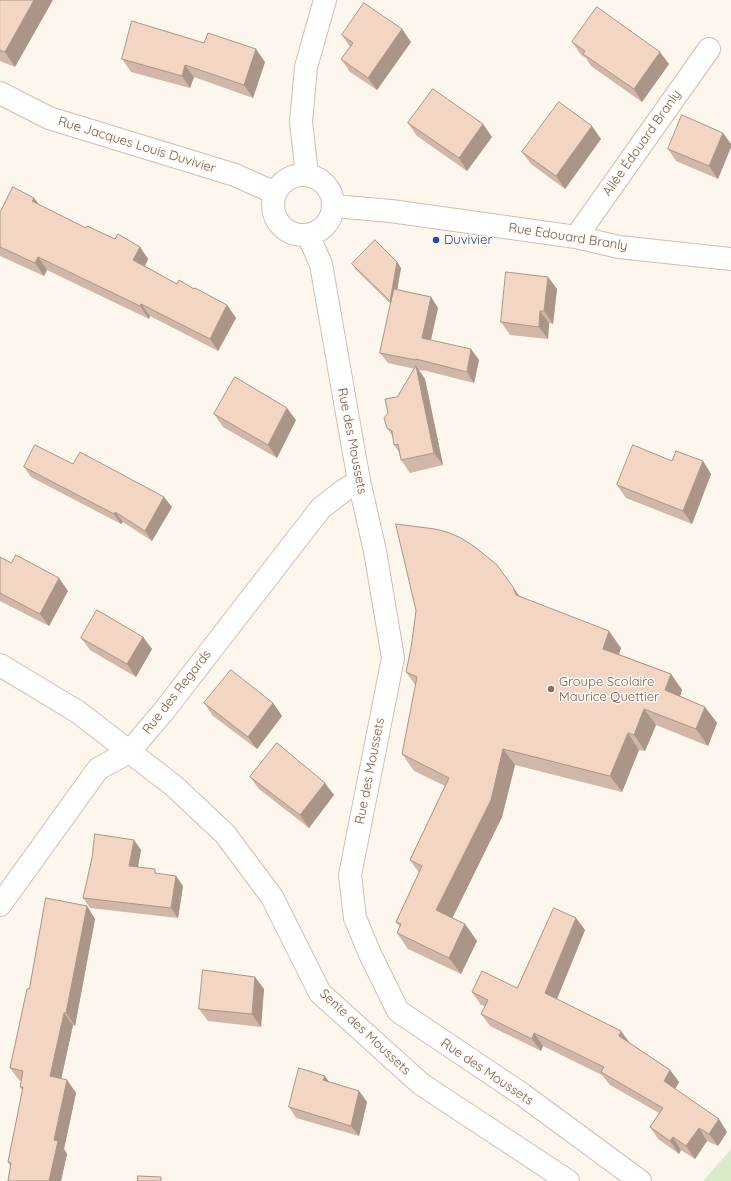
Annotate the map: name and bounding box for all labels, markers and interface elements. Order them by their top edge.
street label: Allée Édouard Branly [599,87,685,199]
street label: Rue Jacques Louis Duvivier [56,114,218,176]
street label: Rue Edouard Branly [507,220,629,254]
place label: Duvivier [444,232,492,248]
marker: Duvivier [431,235,441,245]
street label: Rue des Moussets [334,386,370,496]
street label: Rue des Regards [139,647,215,737]
place label: Groupe Scolaire Maurice Quettier [559,674,659,705]
marker: Groupe Scolaire Maurice Quettier [546,684,556,694]
street label: Rue des Moussets [352,716,388,826]
street label: Sente des Moussets [316,986,414,1078]
street label: Rue des Moussets [438,1035,536,1109]

